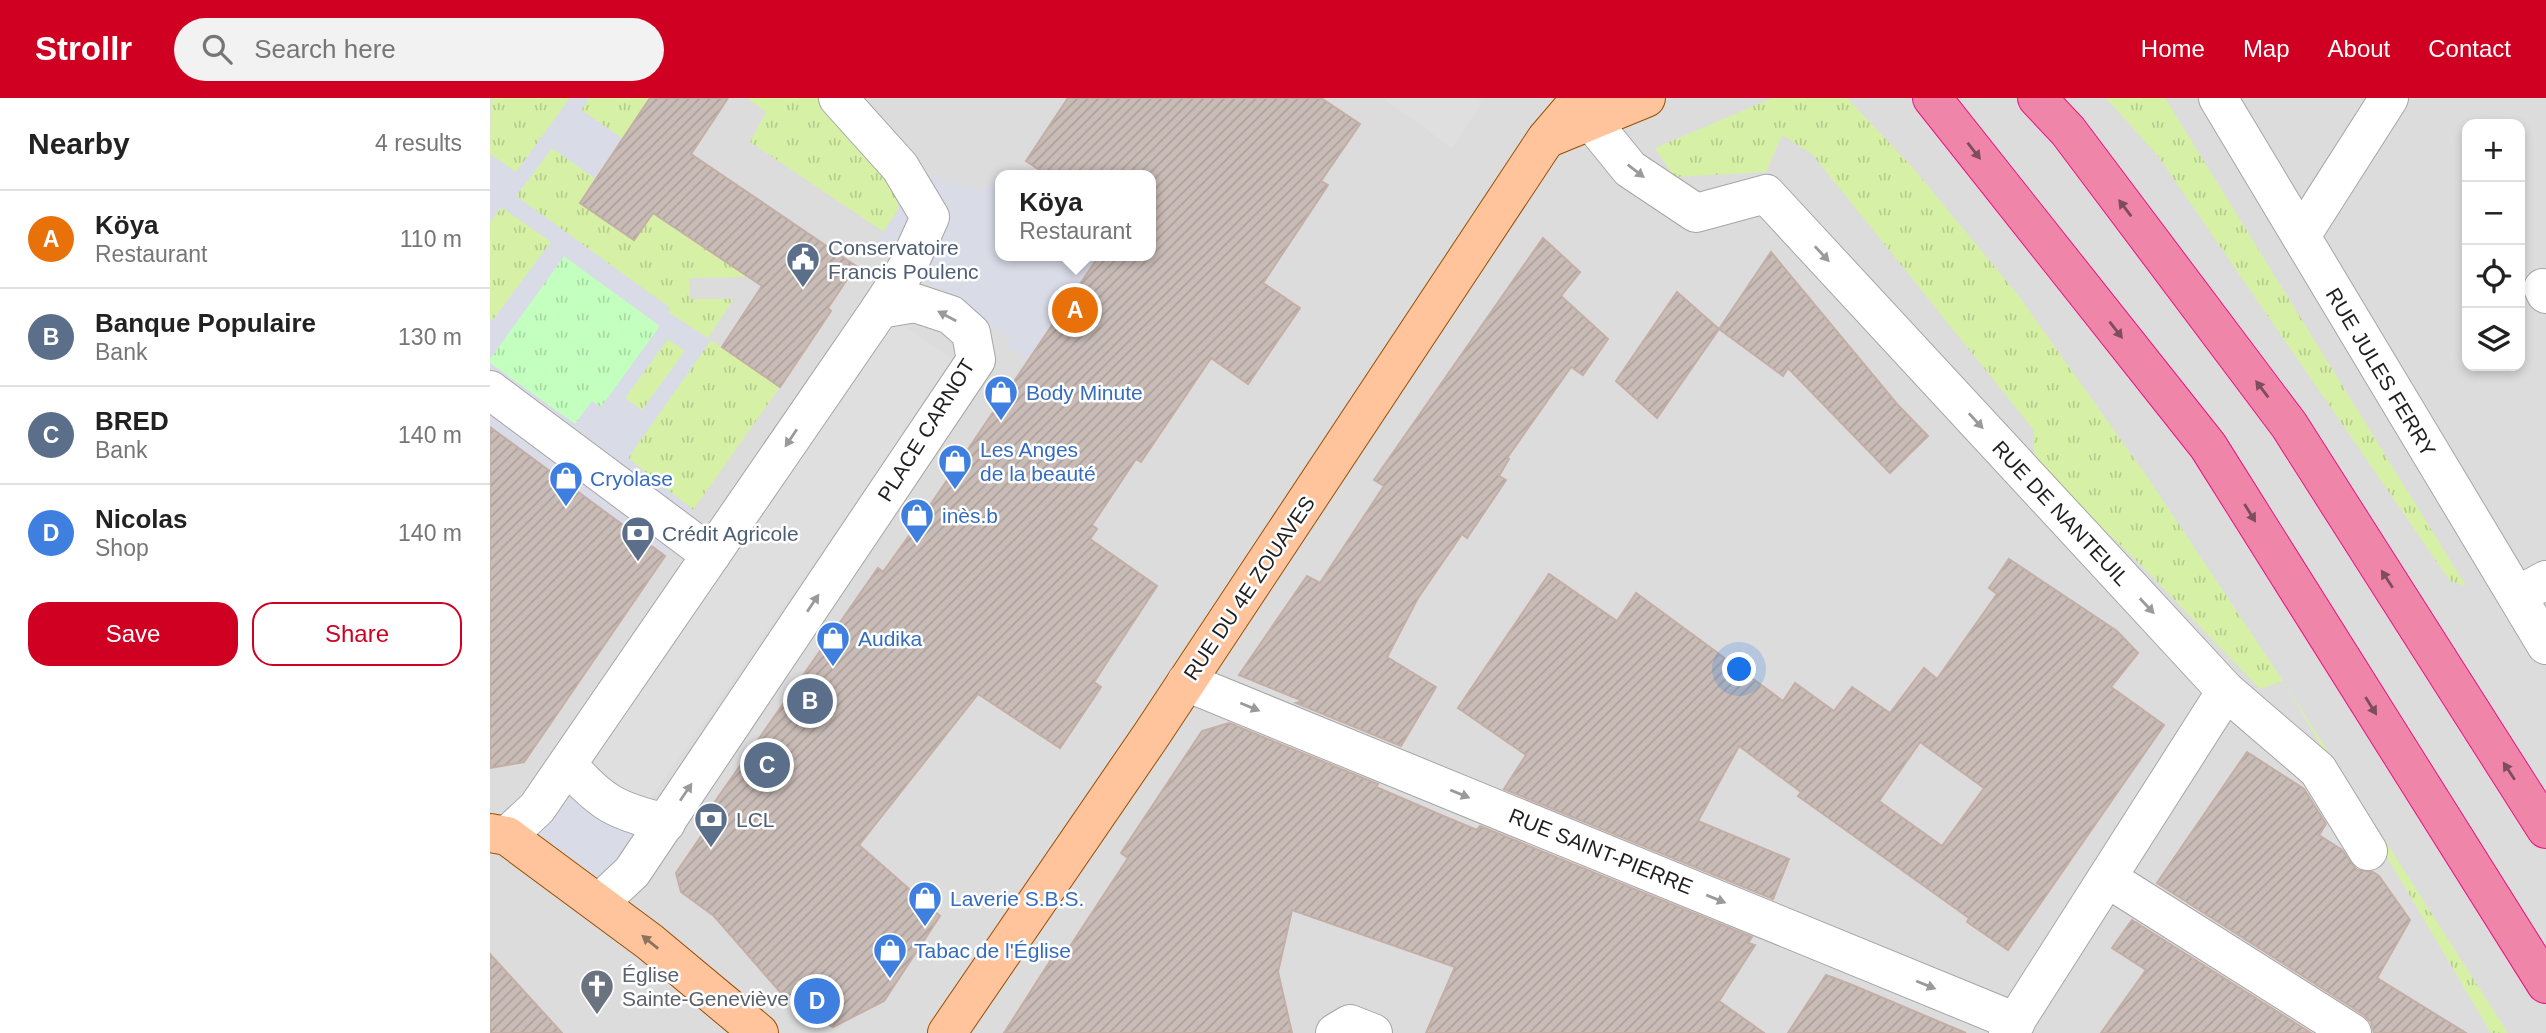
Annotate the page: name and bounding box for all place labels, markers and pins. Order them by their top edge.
place label: Conservatoire Francis Poulenc [828,236,979,283]
public building icon: Conservatoire Francis Poulenc [784,240,822,289]
pin: A [1052,284,1098,336]
shop icon: Body Minute [982,373,1020,422]
place label: Body Minute [1026,381,1143,404]
place label: Les Anges de la beauté [980,438,1096,485]
shop icon: Les Anges de la beauté [936,442,974,491]
shop icon: Cryolase [547,459,585,508]
place label: Cryolase [590,467,673,490]
shop icon: inès.b [898,496,936,545]
place label: inès.b [942,504,998,527]
bank icon: Crédit Agricole [619,514,657,563]
place label: Crédit Agricole [662,522,799,545]
shop icon: Audika [814,619,852,668]
place label: Audika [858,627,923,650]
pin: B [787,675,833,727]
pin: C [744,739,790,791]
bank icon: LCL [692,800,730,849]
place label: LCL [736,808,775,831]
shop icon: Laverie S.B.S. [906,879,944,928]
place label: Laverie S.B.S. [950,887,1084,910]
shop icon: Tabac de l'Église [871,931,909,980]
place label: Tabac de l'Église [914,939,1071,962]
place label: Église Sainte-Geneviève [622,963,789,1010]
church icon: Église Sainte-Geneviève [578,967,616,1016]
pin: D [794,975,840,1027]

